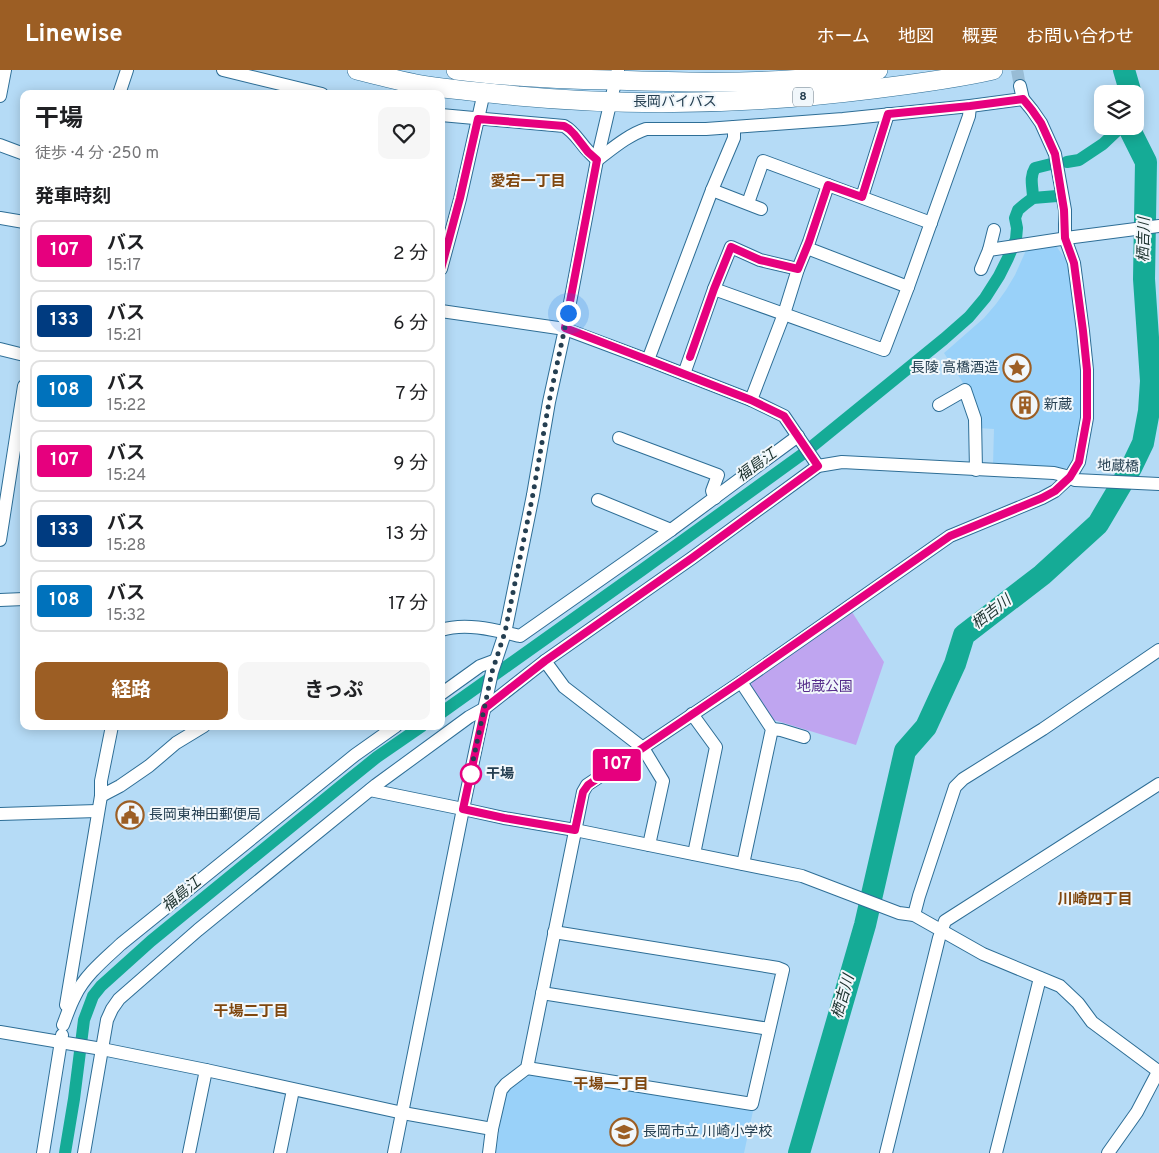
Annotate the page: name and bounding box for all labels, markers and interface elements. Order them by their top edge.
text: Linewise [25,20,123,50]
text: ホーム [817,26,870,49]
text: 地図 [898,26,934,49]
text: 概要 [962,26,998,49]
text: お問い合わせ [1026,26,1134,49]
map controls [1094,85,1144,135]
button: layers [1094,85,1144,135]
road number: 8 [793,88,813,106]
street label: 長岡バイパス [633,94,717,111]
text: 干場 [35,105,83,135]
button: heart [378,107,430,159]
text: 徒歩 · 4 分 · 250 m [35,144,159,164]
district label: 愛宕一丁目 [490,173,566,192]
text: 発車時刻 [35,185,111,209]
water label: 栖吉川 [1135,215,1155,263]
text: バス [107,232,145,256]
text: 107 [50,239,79,262]
text: 2 分 [393,242,428,266]
text: 15:17 [107,256,141,276]
your location [556,301,581,326]
text: バス [107,302,145,326]
text: 133 [50,309,79,332]
text: 6 分 [393,312,428,336]
text: 15:21 [107,326,142,346]
place icon: 長陵 高橋酒造 [1002,353,1032,383]
place label: 長陵 高橋酒造 [911,360,998,377]
text: バス [107,372,145,396]
text: 108 [49,379,80,402]
text: 7 分 [395,382,428,406]
building icon: 新蔵 [1010,390,1040,420]
text: 15:22 [107,396,146,416]
place label: 新蔵 [1044,397,1072,414]
text: バス [107,442,145,466]
water label: 福島江 [733,444,782,487]
text: 107 [50,449,79,472]
text: 9 分 [393,452,428,476]
street label: 地蔵橋 [1097,458,1139,476]
text: 15:24 [107,466,146,486]
text: バス [107,512,145,536]
text: 133 [50,519,79,542]
text: 13 分 [386,522,428,546]
text: 15:28 [107,536,146,556]
text: バス [107,582,145,606]
text: 108 [49,589,80,612]
water label: 栖吉川 [968,590,1017,634]
text: 17 分 [388,592,428,616]
text: 15:32 [107,606,146,626]
button: 経路 [35,662,228,720]
button: きっぷ [238,662,430,720]
park label: 地蔵公園 [797,679,853,696]
line badge: 107 [588,749,646,781]
text: 107 [603,753,631,776]
marker: 干場 [460,763,482,785]
place label: 干場 [486,766,514,783]
public building icon: 長岡東神田郵便局 [115,800,145,830]
place label: 長岡東神田郵便局 [149,807,261,824]
water label: 福島江 [159,872,207,917]
district label: 川崎四丁目 [1057,891,1133,910]
water label: 栖吉川 [829,971,860,1021]
district label: 干場二丁目 [213,1003,289,1022]
district label: 干場一丁目 [573,1076,649,1095]
school or university icon: 長岡市立 川崎小学校 [609,1117,639,1147]
place label: 長岡市立 川崎小学校 [643,1124,772,1141]

